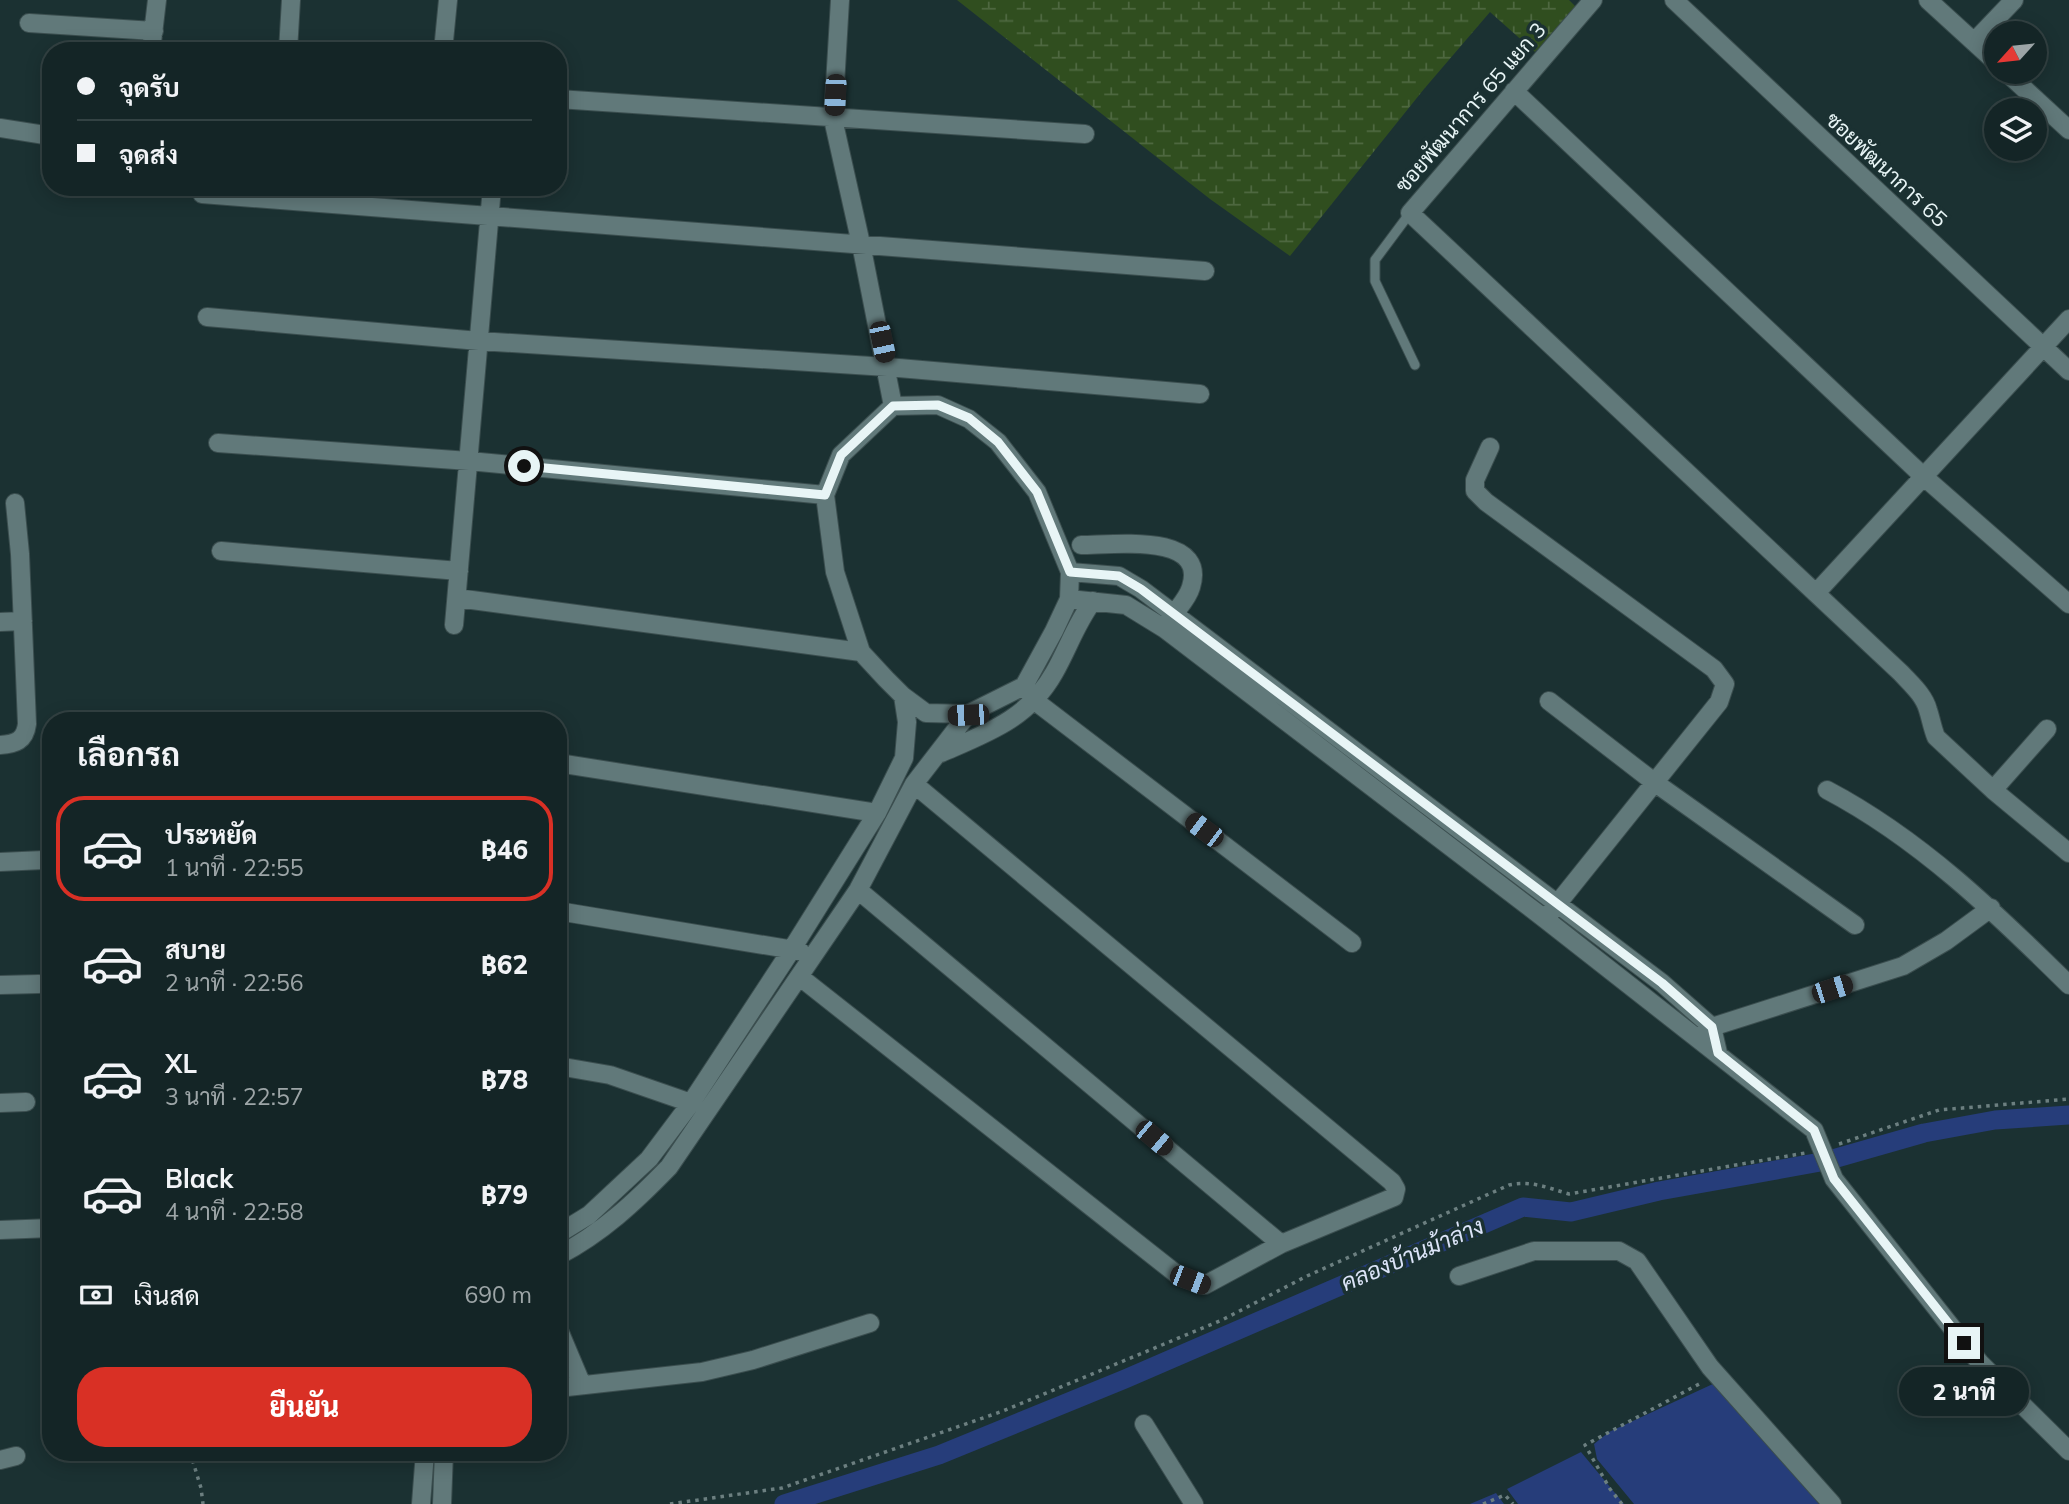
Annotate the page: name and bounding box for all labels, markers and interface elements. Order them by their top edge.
street label: ซอยพัฒนาการ 65 แยก 3 [1389,17,1551,197]
north arrow [1984,21,2048,84]
map controls [1984,21,2047,161]
text: จุดรับ [119,71,180,104]
car [824,73,847,117]
button: layers [1984,98,2047,161]
street label: ซอยพัฒนาการ 65 [1821,106,1953,232]
text: จุดส่ง [119,138,178,171]
car [868,319,897,365]
route start [508,450,540,482]
car [947,704,990,726]
text: เลือกรถ [77,734,180,774]
car [1181,809,1228,851]
icon: car [81,817,144,880]
text: ประหยัด [165,818,258,851]
text: ฿46 [481,833,528,866]
text: 1 นาที · 22:55 [165,853,303,882]
icon: car [81,932,144,995]
text: สบาย [165,933,226,966]
text: ฿62 [481,948,528,981]
text: 2 นาที · 22:56 [165,968,303,997]
car [1809,973,1856,1005]
icon: car [81,1047,144,1110]
text: XL [165,1047,197,1080]
text: ฿78 [481,1063,528,1096]
text: 3 นาที · 22:57 [165,1082,303,1111]
car [1132,1116,1177,1160]
icon: car [81,1162,144,1225]
text: Black [165,1162,233,1195]
text: ฿79 [481,1178,528,1211]
text: 4 นาที · 22:58 [165,1197,303,1226]
water label: คลองบ้านม้าล่าง [1336,1211,1488,1297]
car [1167,1263,1214,1297]
icon: cash [77,1276,115,1314]
text: เงินสด [133,1279,200,1312]
text: 690 m [464,1280,532,1309]
route end [1948,1327,1980,1359]
button: ยืนยัน [77,1367,532,1447]
callout: 2 นาที [1899,1368,2029,1416]
text: 2 นาที [1933,1377,1996,1406]

